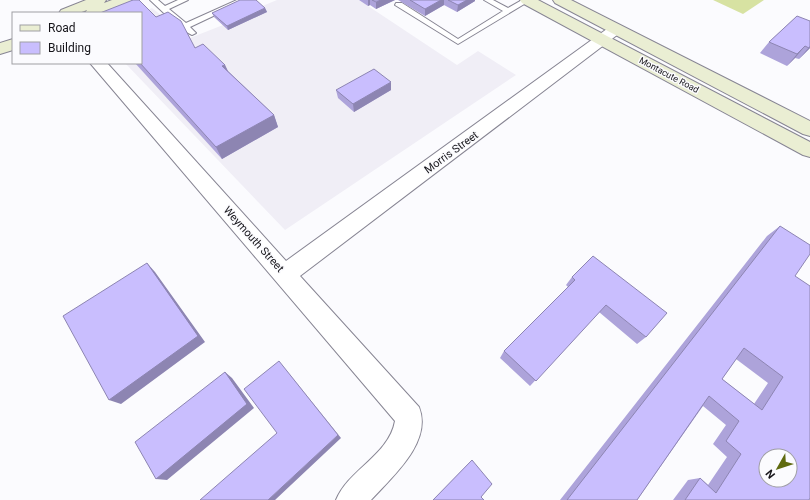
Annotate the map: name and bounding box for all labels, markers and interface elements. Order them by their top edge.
legend [12,12,142,64]
text: Road [48,21,76,35]
text: Building [48,41,91,55]
street label: Montacute Road [637,55,701,95]
street label: Morris Street [422,128,481,176]
street label: Weymouth Street [221,204,287,275]
north arrow [758,448,798,488]
text: N [763,467,778,481]

